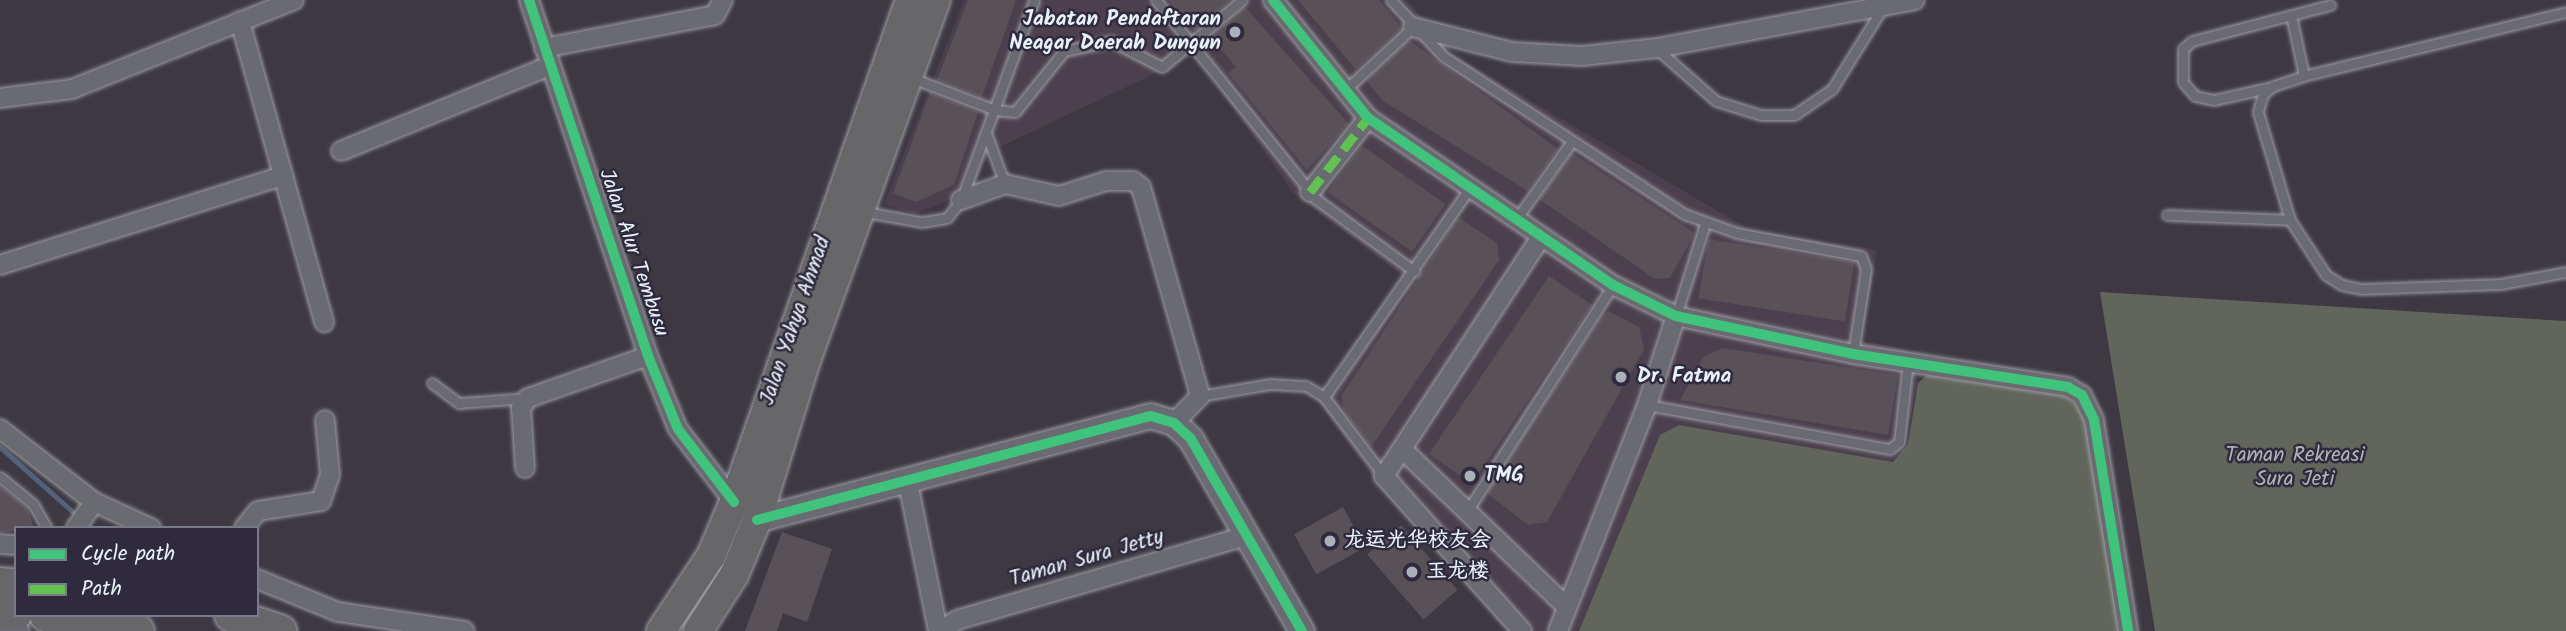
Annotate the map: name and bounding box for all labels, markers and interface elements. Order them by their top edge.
place label: Jabatan Pendaftaran Neagar Daerah Dungun [1009,7,1221,57]
marker: Jabatan Pendaftaran Neagar Daerah Dungun [1227,24,1243,40]
street label: Jalan Alur Tembusu [593,166,673,340]
street label: Jalan Yahya Ahmad [755,233,837,409]
place label: Dr. Fatma [1637,364,1731,390]
marker: Dr. Fatma [1611,367,1631,387]
park label: Taman Rekreasi Sura Jeti [2225,443,2365,493]
place label: TMG [1484,463,1524,489]
marker: TMG [1462,468,1478,484]
street label: Taman Sura Jetty [1007,525,1167,593]
legend [14,526,259,617]
place label: 龙运光华校友会 [1344,528,1491,554]
marker: 龙运光华校友会 [1322,533,1338,549]
text: Cycle path [81,538,175,571]
place label: 玉龙楼 [1426,559,1489,585]
marker: 玉龙楼 [1404,564,1420,580]
text: Path [81,573,122,606]

